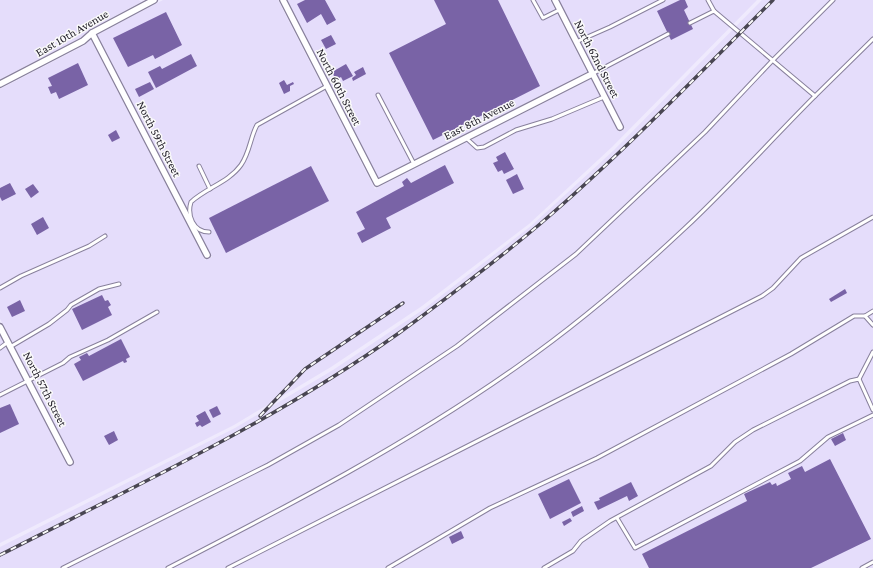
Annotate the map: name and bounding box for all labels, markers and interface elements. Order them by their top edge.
street label: East 10th Avenue [33,6,111,60]
street label: North 62nd Street [571,18,623,101]
street label: North 60th Street [314,46,365,129]
street label: East 8th Avenue [441,95,517,143]
street label: North 59th Street [134,99,185,180]
street label: North 57th Street [20,349,70,430]

